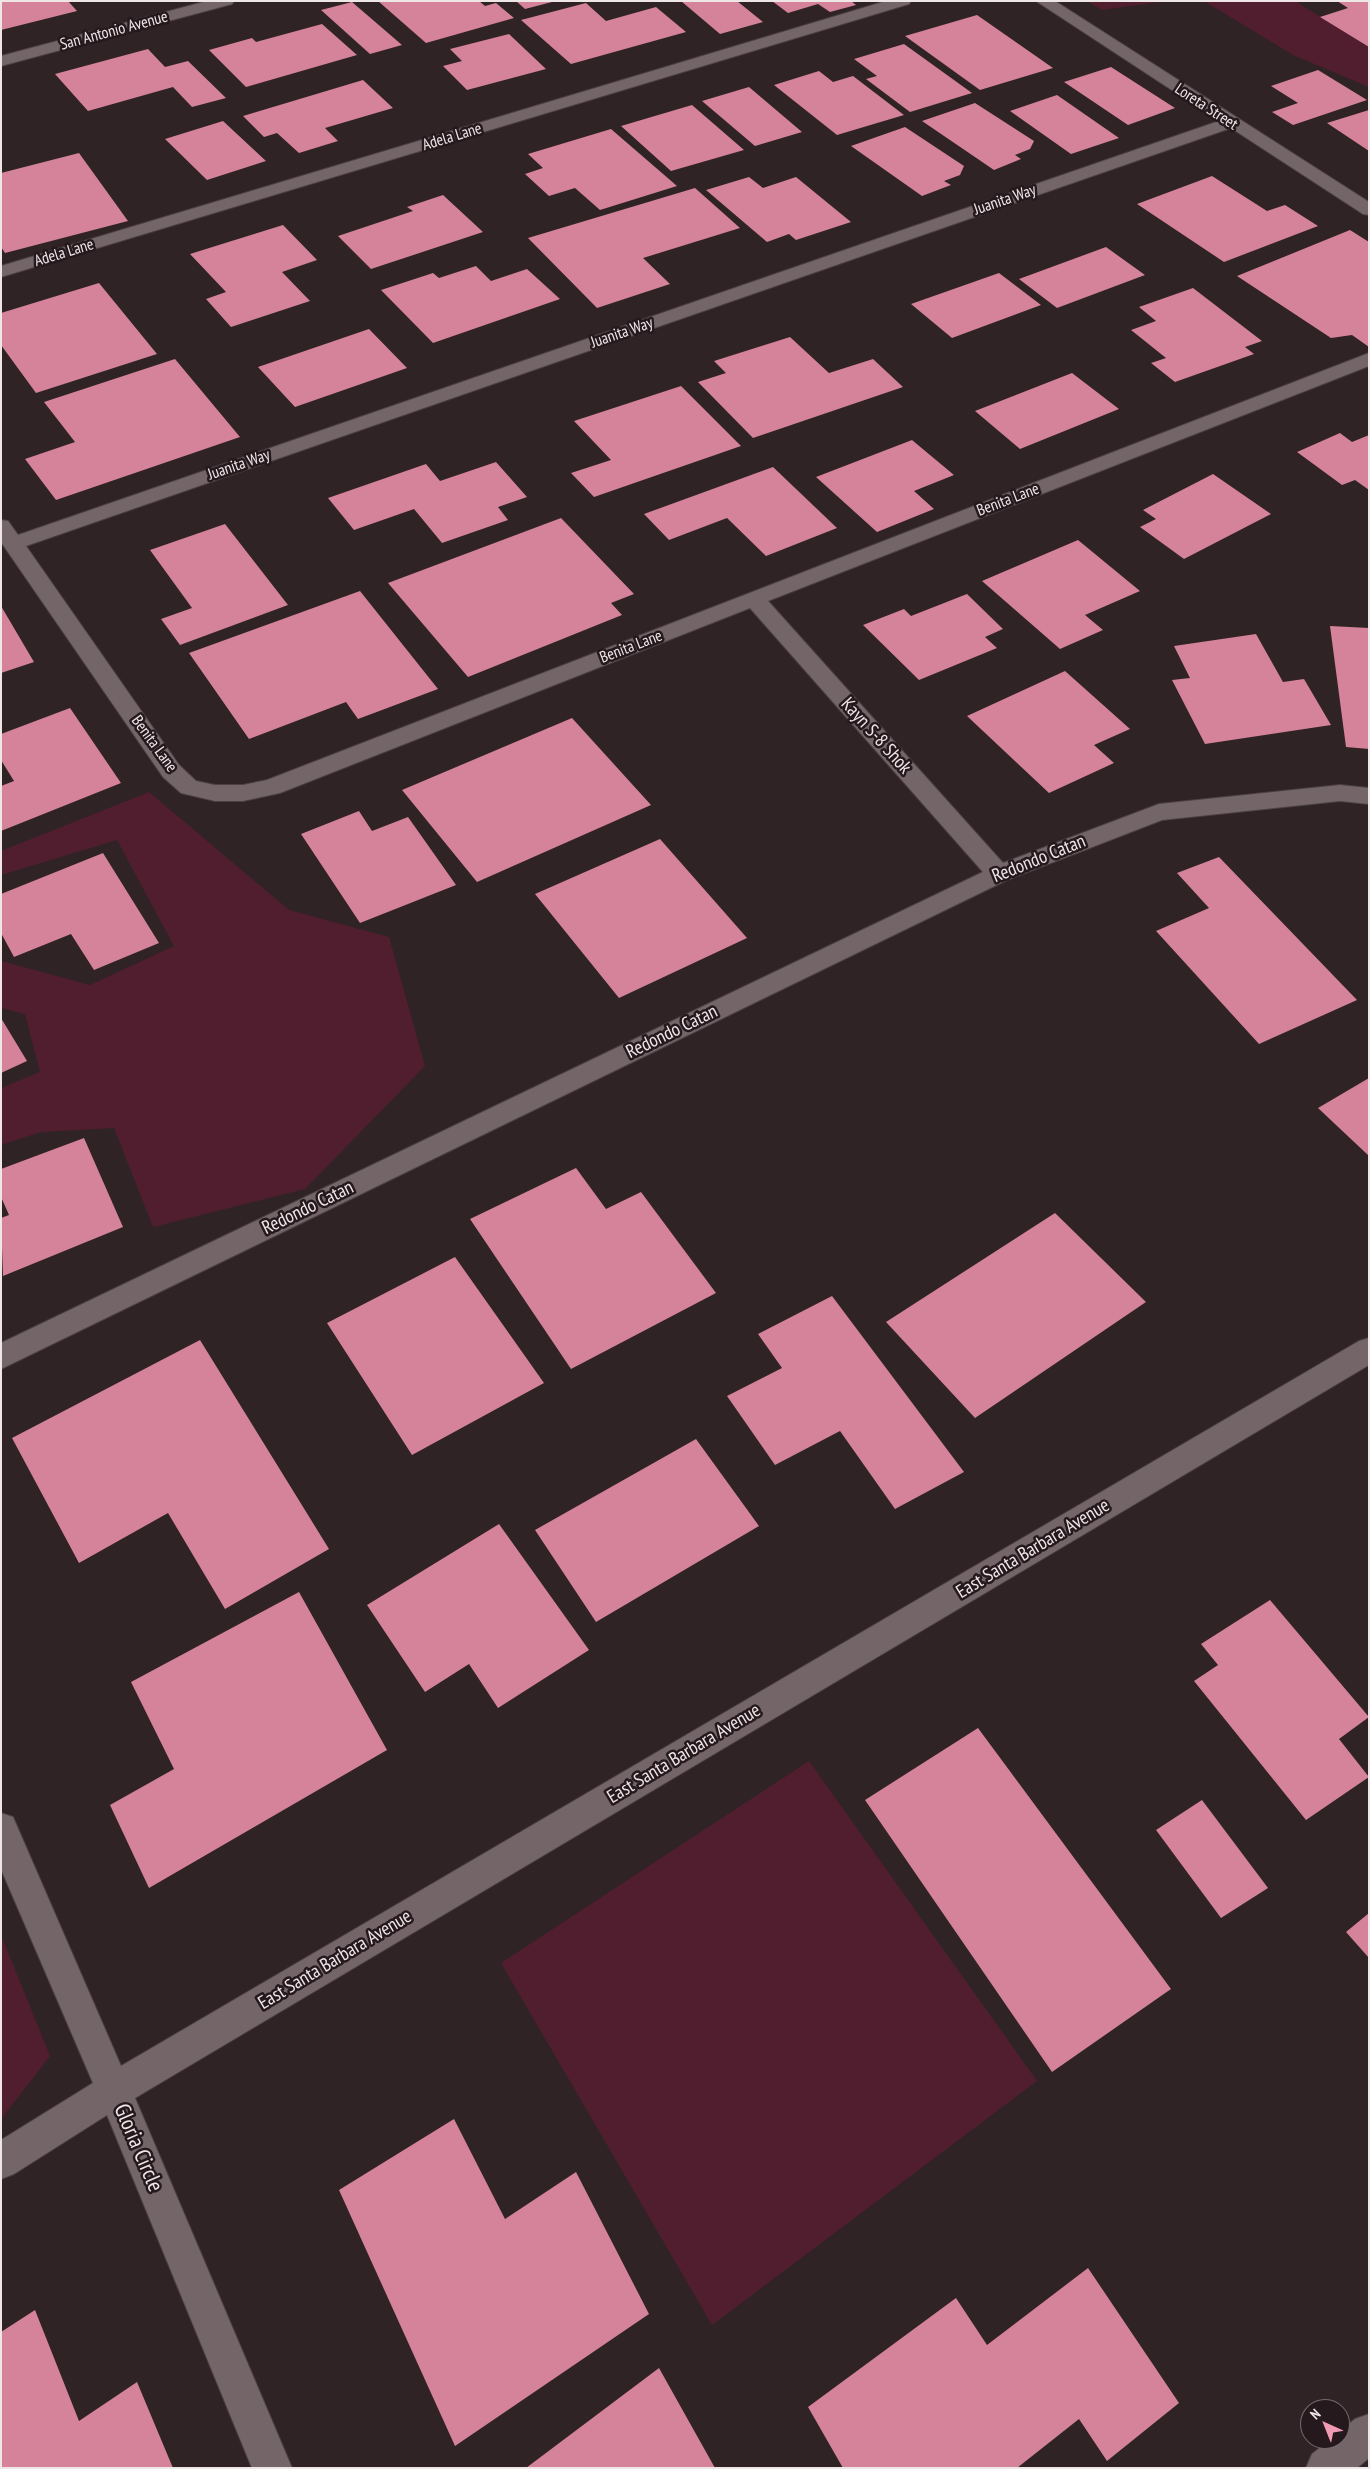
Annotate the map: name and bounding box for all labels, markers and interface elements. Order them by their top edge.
street label: San Antonio Avenue [58,7,170,55]
street label: Loreta Street [1171,80,1241,134]
street label: Adela Lane [420,119,484,155]
street label: Juanita Way [971,180,1039,220]
street label: Adela Lane [32,235,96,271]
street label: Juanita Way [588,313,656,353]
street label: Juanita Way [205,445,273,485]
street label: Benita Lane [974,479,1042,521]
street label: Benita Lane [597,626,665,668]
street label: Kayn S-8 Shok [836,693,916,779]
street label: Benita Lane [127,712,181,776]
street label: Redondo Catan [989,830,1089,888]
street label: Redondo Catan [623,1000,721,1064]
street label: Redondo Catan [259,1176,357,1240]
street label: East Santa Barbara Avenue [952,1494,1114,1604]
street label: East Santa Barbara Avenue [603,1699,765,1809]
street label: East Santa Barbara Avenue [254,1905,416,2015]
street label: Gloria Circle [108,2100,168,2196]
north arrow [1300,2399,1350,2449]
text: N [1306,2405,1324,2423]

